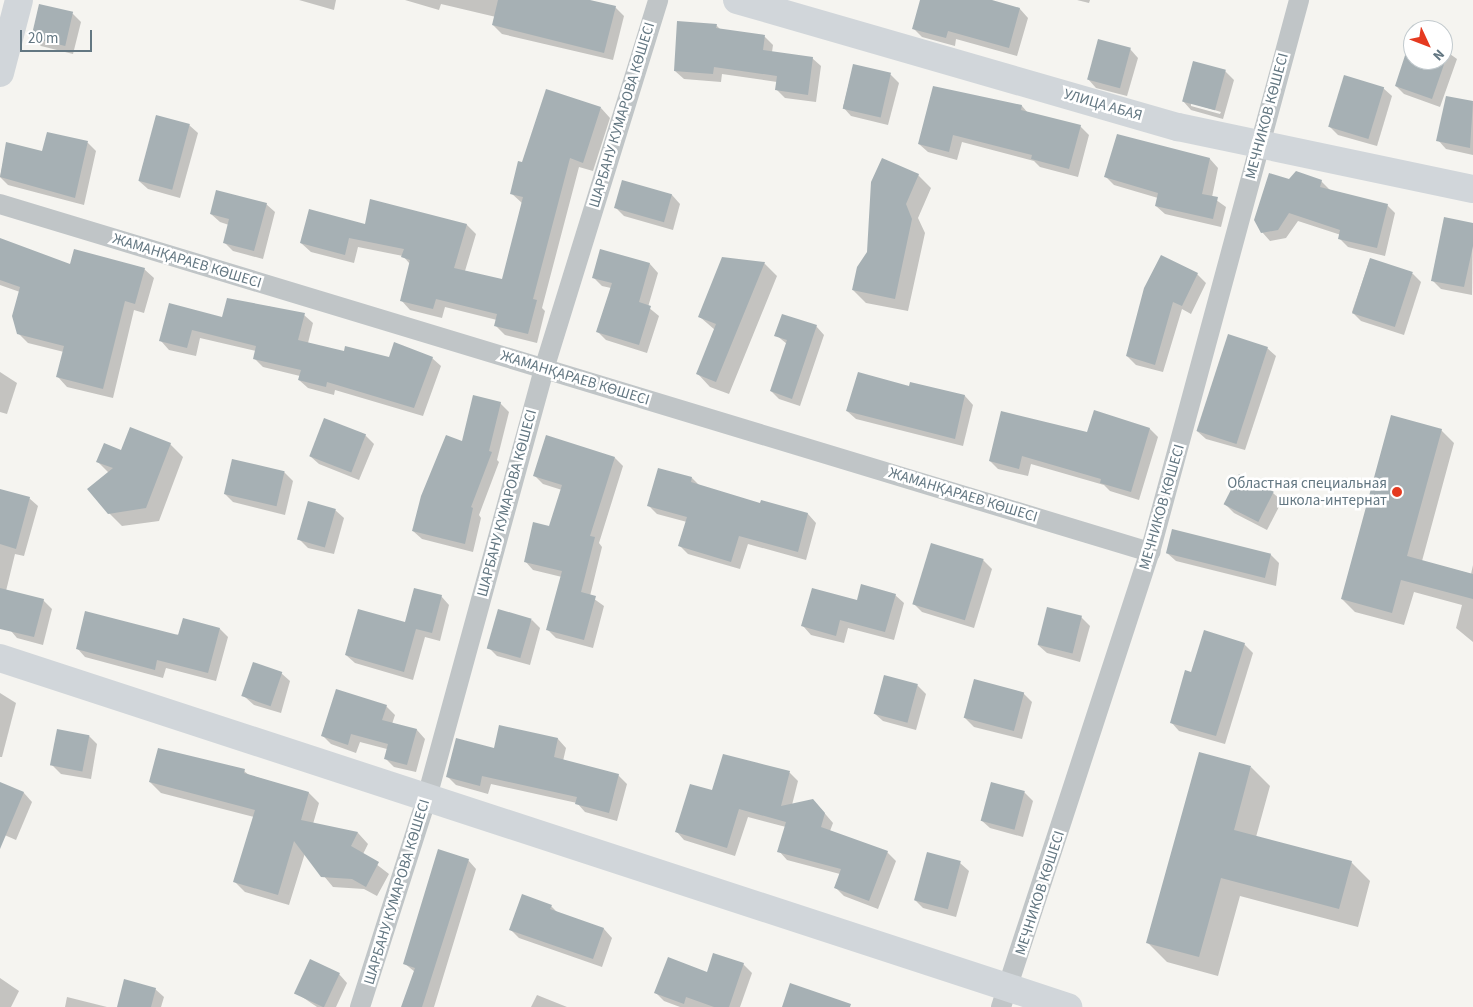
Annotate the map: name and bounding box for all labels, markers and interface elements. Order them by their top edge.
scale bar [22,20,95,52]
street label: ШАРБАНУ КУМАРОВА КӨШЕСІ [585,20,659,210]
north arrow [1403,20,1453,70]
text: 20 m [28,28,58,49]
text: N [1428,44,1449,65]
street label: МЕЧНИКОВ КӨШЕСІ [1242,51,1292,181]
street label: УЛИЦА АБАЯ [1062,85,1144,125]
street label: ЖАМАНҚАРАЕВ КӨШЕСІ [110,230,264,292]
street label: ЖАМАНҚАРАЕВ КӨШЕСІ [498,347,652,409]
street label: ШАРБАНУ КУМАРОВА КӨШЕСІ [473,407,541,599]
street label: МЕЧНИКОВ КӨШЕСІ [1135,442,1189,572]
street label: ЖАМАНҚАРАЕВ КӨШЕСІ [886,464,1040,526]
place label: Областная специальная школа-интернат [1227,474,1387,509]
marker: Областная специальная школа-интернат [1391,486,1403,498]
street label: ШАРБАНУ КУМАРОВА КӨШЕСІ [360,797,434,987]
street label: МЕЧНИКОВ КӨШЕСІ [1011,829,1069,957]

